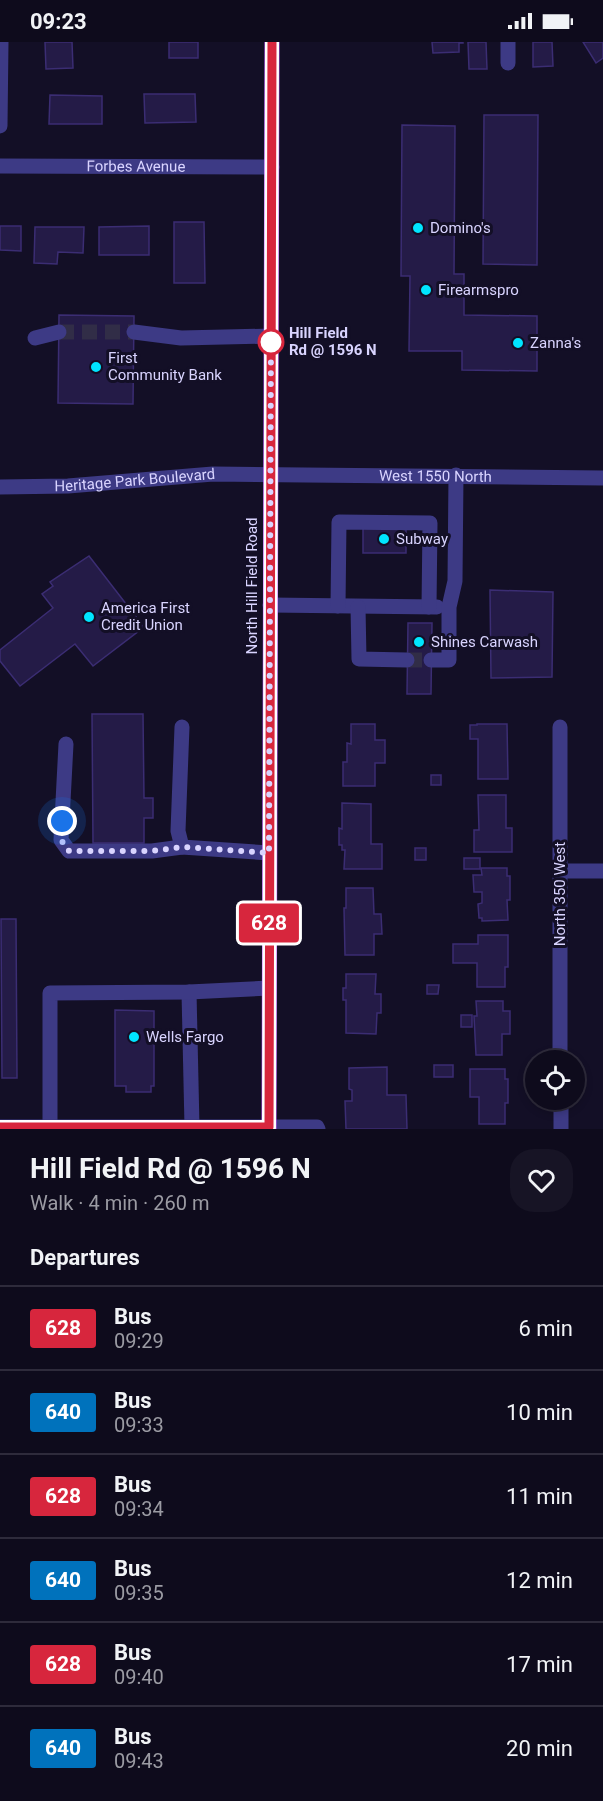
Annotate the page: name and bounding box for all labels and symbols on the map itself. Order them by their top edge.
street label: Forbes Avenue [87,157,185,176]
place label: Domino's [430,219,491,237]
marker: Domino's [411,221,425,235]
place label: Firearmspro [438,281,519,299]
marker: Firearmspro [419,283,433,297]
place label: Hill Field Rd @ 1596 N [289,324,377,359]
marker: Hill Field Rd @ 1596 N [258,329,284,355]
place label: Zanna's [530,334,581,352]
marker: Zanna's [511,336,525,350]
place label: First Community Bank [108,349,222,384]
marker: First Community Bank [89,360,103,374]
street label: Heritage Park Boulevard [54,465,216,495]
street label: West 1550 North [379,467,492,486]
street label: North Hill Field Road [243,517,261,655]
place label: Subway [396,530,448,548]
marker: Subway [377,532,391,546]
place label: America First Credit Union [101,599,190,634]
marker: America First Credit Union [82,610,96,624]
place label: Shines Carwash [431,633,538,651]
marker: Shines Carwash [412,635,426,649]
your location [47,806,77,836]
street label: North 350 West [551,842,569,946]
line badge: 628 [234,904,304,942]
place label: Wells Fargo [146,1028,224,1046]
marker: Wells Fargo [127,1030,141,1044]

